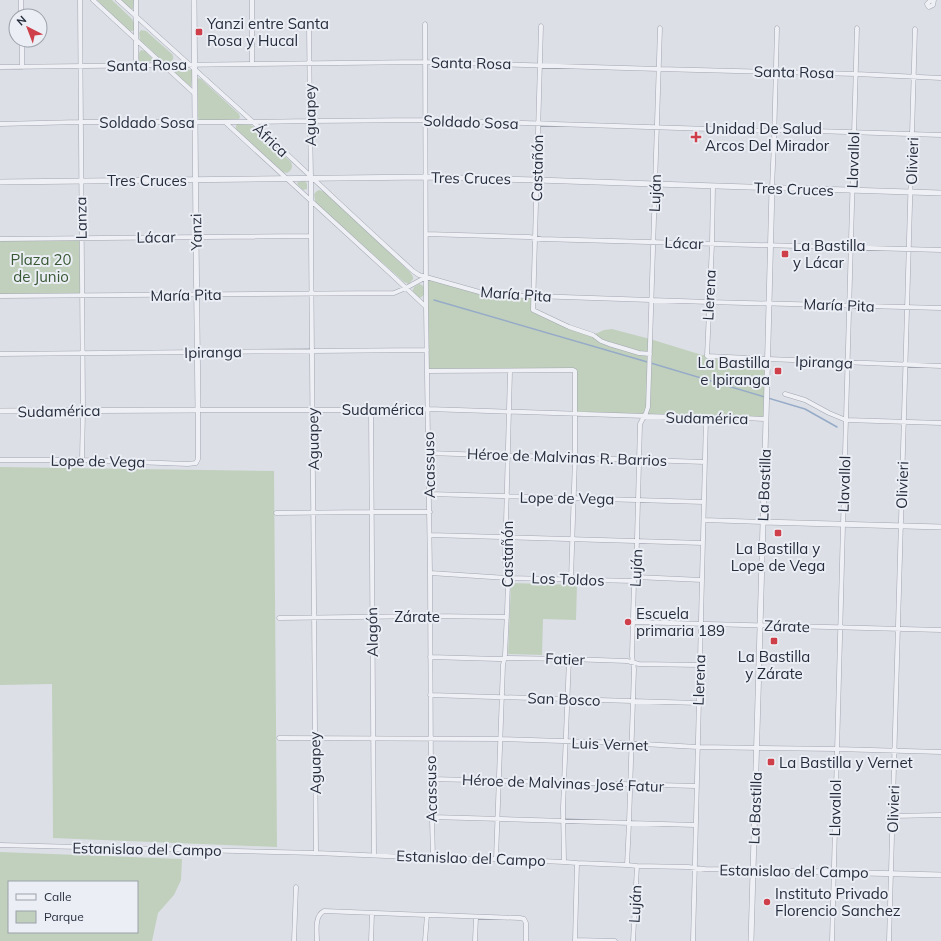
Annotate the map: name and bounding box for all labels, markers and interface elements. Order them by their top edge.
north arrow [8,8,48,48]
text: N [14,13,29,29]
place label: Yanzi entre Santa Rosa y Hucal [206,14,329,50]
marker: Yanzi entre Santa Rosa y Hucal [194,27,204,37]
street label: Santa Rosa [431,53,511,73]
street label: Santa Rosa [107,55,187,75]
street label: Santa Rosa [754,62,834,82]
street label: Aguapey [300,83,320,147]
street label: Soldado Sosa [423,111,519,133]
street label: Soldado Sosa [99,113,195,132]
street label: África [249,119,293,161]
place label: Unidad De Salud Arcos Del Mirador [705,119,830,155]
marker: Unidad De Salud Arcos Del Mirador [690,131,702,143]
street label: Llavallol [843,131,863,189]
street label: Castañón [527,134,547,202]
street label: Olivieri [902,137,922,185]
street label: Tres Cruces [431,168,511,188]
street label: Tres Cruces [107,171,187,190]
street label: Luján [645,174,665,212]
street label: Tres Cruces [754,178,834,200]
street label: Lanza [71,196,91,240]
street label: Yanzi [186,213,206,252]
street label: Lácar [136,227,176,247]
street label: Lácar [664,233,704,253]
place label: La Bastilla y Lácar [793,236,866,272]
marker: La Bastilla y Lácar [780,249,790,259]
park label: Plaza 20 de Junio [11,250,71,286]
street label: Llerena [698,269,720,321]
street label: María Pita [480,282,552,306]
street label: María Pita [150,285,222,305]
street label: María Pita [803,294,875,316]
street label: Ipiranga [184,342,242,362]
street label: Ipiranga [795,351,853,373]
place label: La Bastilla e Ipiranga [697,353,770,389]
marker: La Bastilla e Ipiranga [773,366,783,376]
street label: Sudamérica [342,400,424,419]
street label: Sudamérica [17,401,101,421]
street label: Aguapey [303,407,323,471]
street label: Sudamérica [665,408,749,428]
street label: Acassuso [419,431,439,499]
street label: Héroe de Malvinas R. Barrios [467,444,667,470]
street label: La Bastilla [753,448,775,522]
street label: Lope de Vega [51,451,145,471]
street label: Llavallol [834,455,854,513]
street label: Olivieri [892,461,912,509]
street label: Lope de Vega [520,488,614,508]
street label: Castañón [498,521,517,587]
marker: La Bastilla y Lope de Vega [773,528,783,538]
place label: La Bastilla y Lope de Vega [731,539,825,575]
street label: Luján [626,549,646,587]
street label: Los Toldos [531,568,605,590]
place label: Escuela primaria 189 [636,604,725,640]
street label: Alagón [362,607,382,657]
street label: Zárate [394,607,440,626]
street label: Zárate [764,616,810,636]
marker: Escuela primaria 189 [623,617,633,627]
marker: La Bastilla y Zárate [769,636,779,646]
place label: La Bastilla y Zárate [738,647,810,683]
street label: Fatier [545,649,586,669]
street label: Llerena [689,654,709,706]
street label: San Bosco [527,688,601,710]
street label: Aguapey [305,731,325,795]
street label: Luis Vernet [571,733,649,755]
place label: La Bastilla y Vernet [779,753,913,772]
street label: Acassuso [421,755,441,823]
marker: La Bastilla y Vernet [766,757,776,767]
street label: Héroe de Malvinas José Fatur [462,770,665,796]
street label: La Bastilla [744,771,766,845]
street label: Llavallol [825,779,845,837]
street label: Olivieri [883,785,903,833]
street label: Estanislao del Campo [72,838,222,860]
street label: Estanislao del Campo [396,846,546,870]
street label: Estanislao del Campo [719,860,869,882]
legend [8,881,138,933]
place label: Instituto Privado Florencio Sanchez [775,884,901,920]
street label: Luján [625,885,645,923]
text: Calle [44,889,71,904]
marker: Instituto Privado Florencio Sanchez [762,897,772,907]
text: Parque [44,909,84,924]

